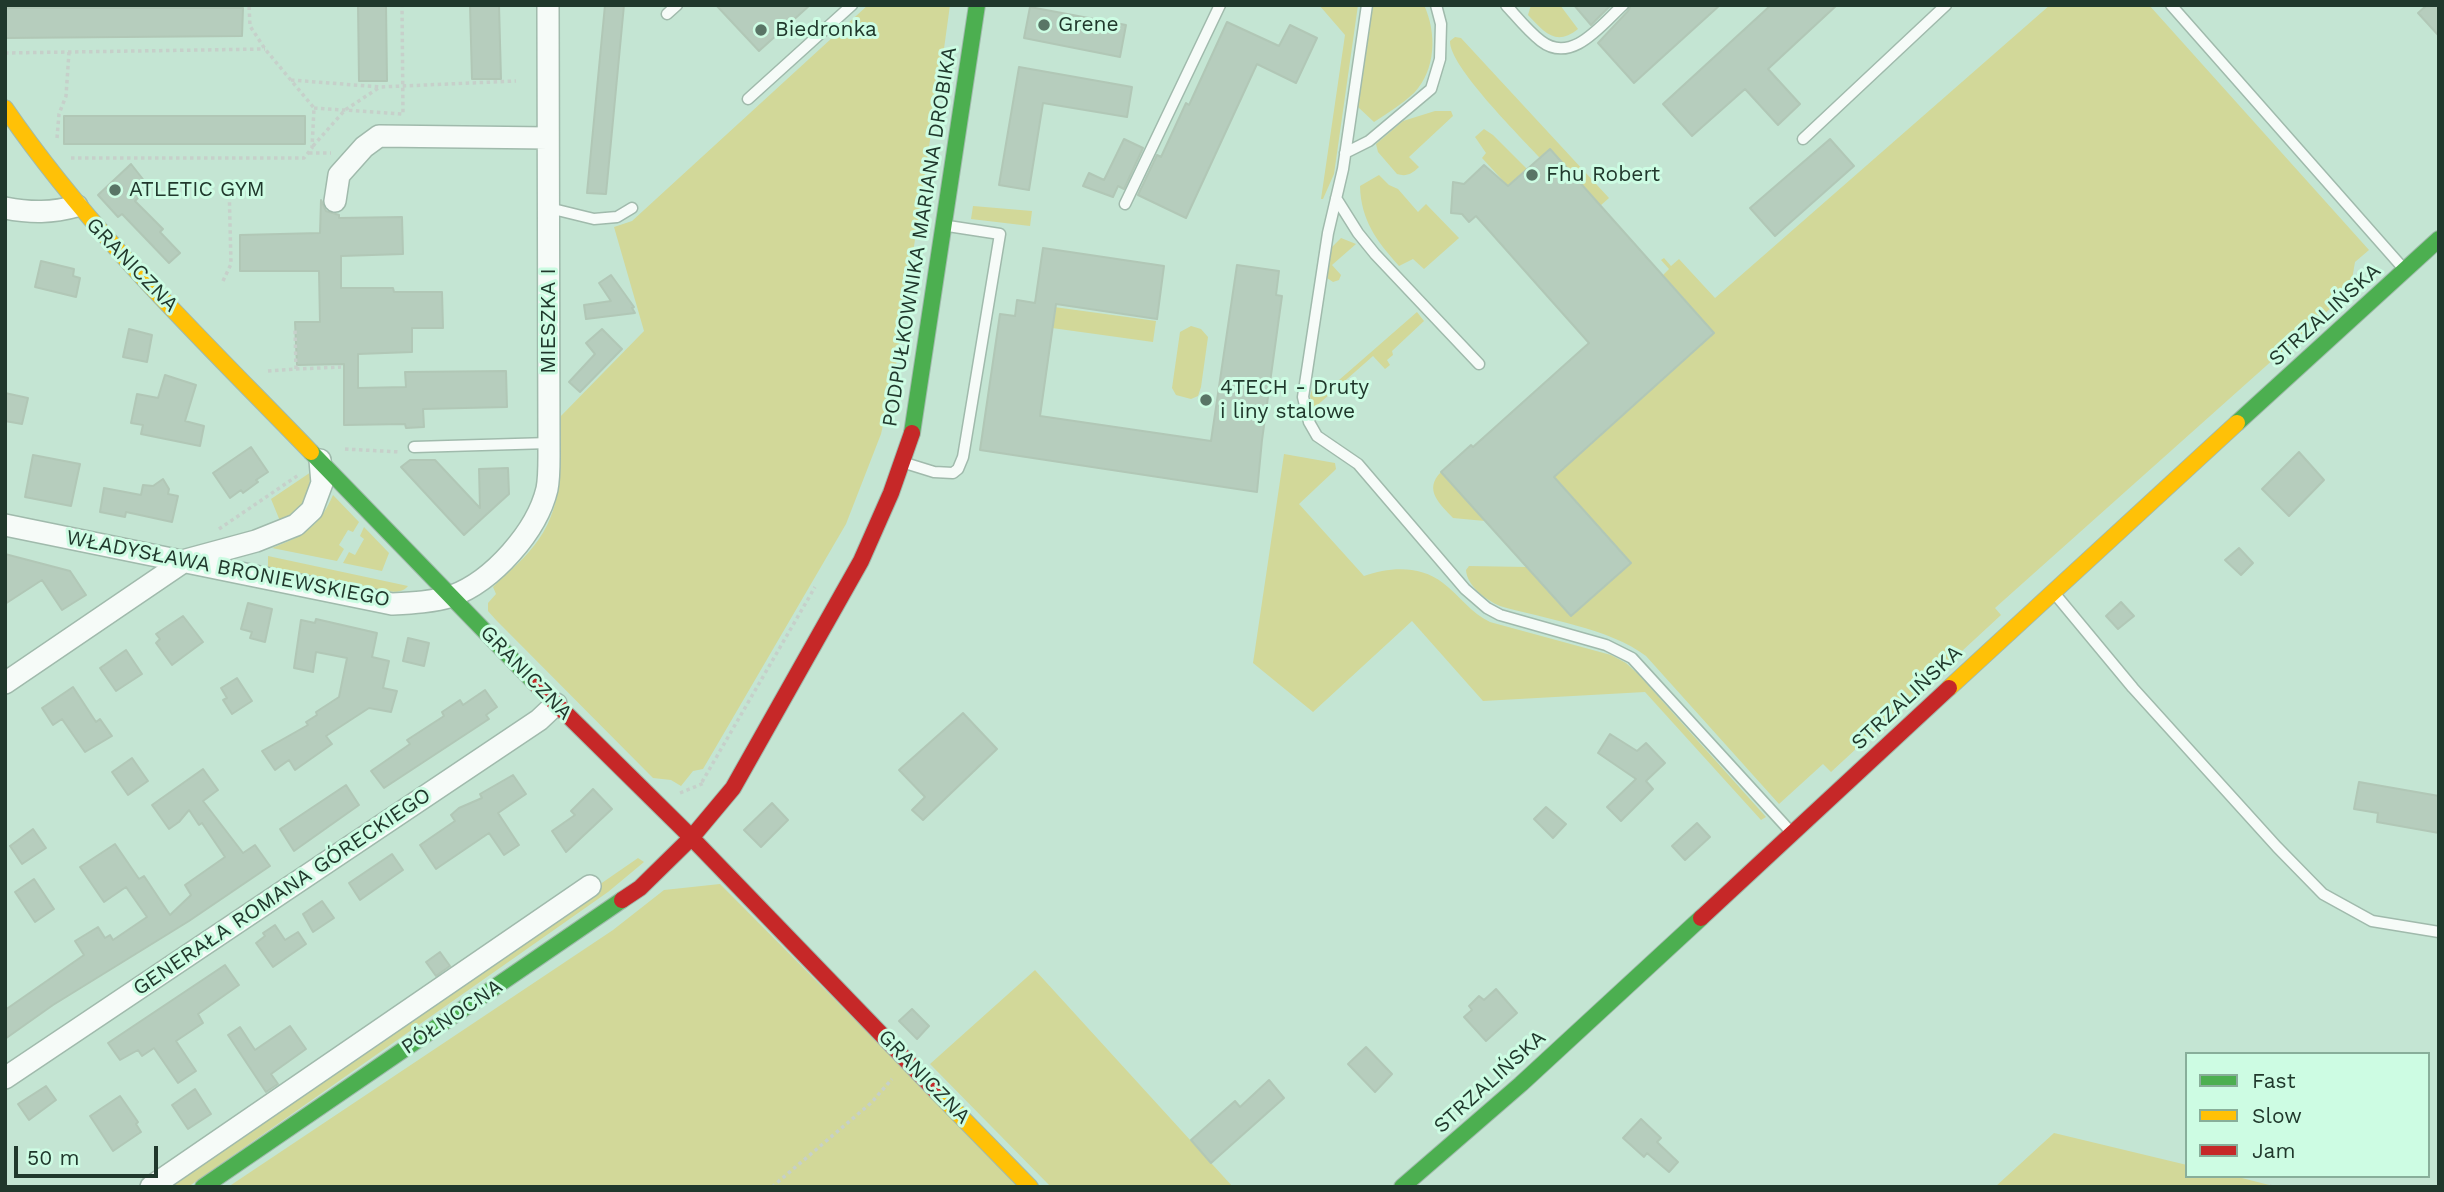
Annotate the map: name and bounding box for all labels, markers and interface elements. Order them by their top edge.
place label: Grene [1058,12,1119,38]
place label: Biedronka [775,17,877,43]
marker: Grene [1036,17,1052,33]
marker: Biedronka [753,22,769,38]
street label: PODPUŁKOWNIKA MARIANA DROBIKA [877,45,963,429]
place label: Fhu Robert [1546,162,1660,188]
marker: Fhu Robert [1524,167,1540,183]
place label: ATLETIC GYM [129,177,265,203]
marker: ATLETIC GYM [107,182,123,198]
street label: GRANICZNA [81,213,183,317]
street label: STRZALIŃSKA [2264,258,2386,372]
street label: MIESZKA I [536,268,562,374]
place label: 4TECH - Druty i liny stalowe [1220,375,1369,425]
marker: 4TECH - Druty i liny stalowe [1198,392,1214,408]
street label: WŁADYSŁAWA BRONIEWSKIEGO [64,525,392,613]
street label: GRANICZNA [475,621,577,725]
street label: STRZALIŃSKA [1847,640,1967,756]
street label: GENERAŁA ROMANA GÓRECKIEGO [128,783,436,1001]
street label: PÓŁNOCNA [397,974,507,1060]
street label: GRANICZNA [873,1025,975,1129]
street label: STRZALIŃSKA [1429,1025,1551,1139]
legend [2185,1052,2430,1178]
text: Fast [2252,1068,2296,1093]
text: Slow [2252,1103,2302,1128]
scale bar [18,1132,161,1176]
text: Jam [2252,1138,2295,1163]
text: 50 m [27,1145,79,1170]

